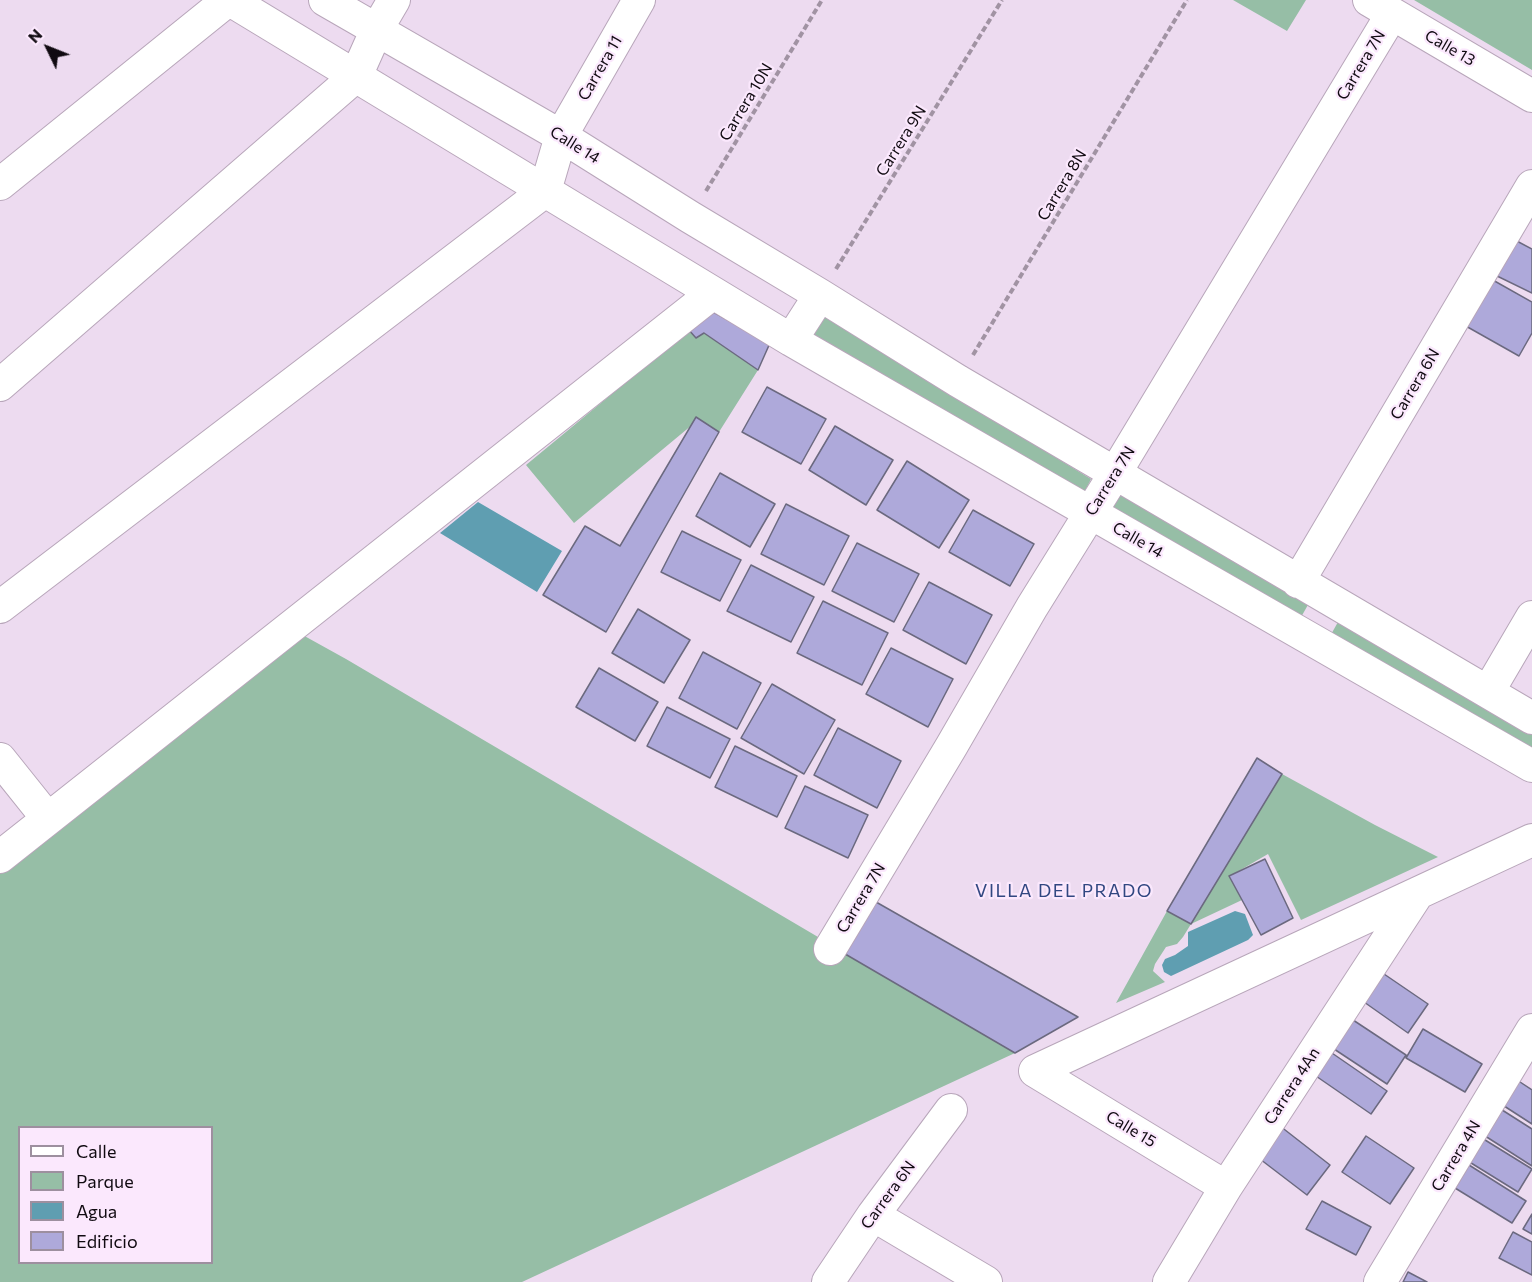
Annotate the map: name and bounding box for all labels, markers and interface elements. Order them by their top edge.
north arrow [18,18,78,78]
text: N [23,25,46,46]
street label: Carrera 7N [1333,26,1389,104]
street label: Calle 13 [1421,26,1479,70]
street label: Carrera 11 [574,32,626,104]
street label: Carrera 10N [715,60,777,144]
street label: Carrera 9N [872,102,930,180]
street label: Calle 14 [546,122,604,168]
street label: Carrera 8N [1033,146,1091,224]
street label: Carrera 6N [1386,345,1444,423]
street label: Carrera 7N [1081,443,1139,519]
street label: Calle 14 [1109,518,1167,562]
street label: Carrera 7N [833,859,889,937]
district label: VILLA DEL PRADO [975,880,1153,902]
street label: Carrera 4An [1260,1044,1324,1128]
street label: Calle 15 [1102,1107,1160,1151]
street label: Carrera 4N [1427,1117,1485,1195]
legend [18,1126,213,1264]
text: Calle [76,1140,116,1162]
street label: Carrera 6N [857,1157,919,1233]
text: Parque [76,1170,134,1192]
text: Agua [76,1200,117,1222]
text: Edificio [76,1230,138,1252]

